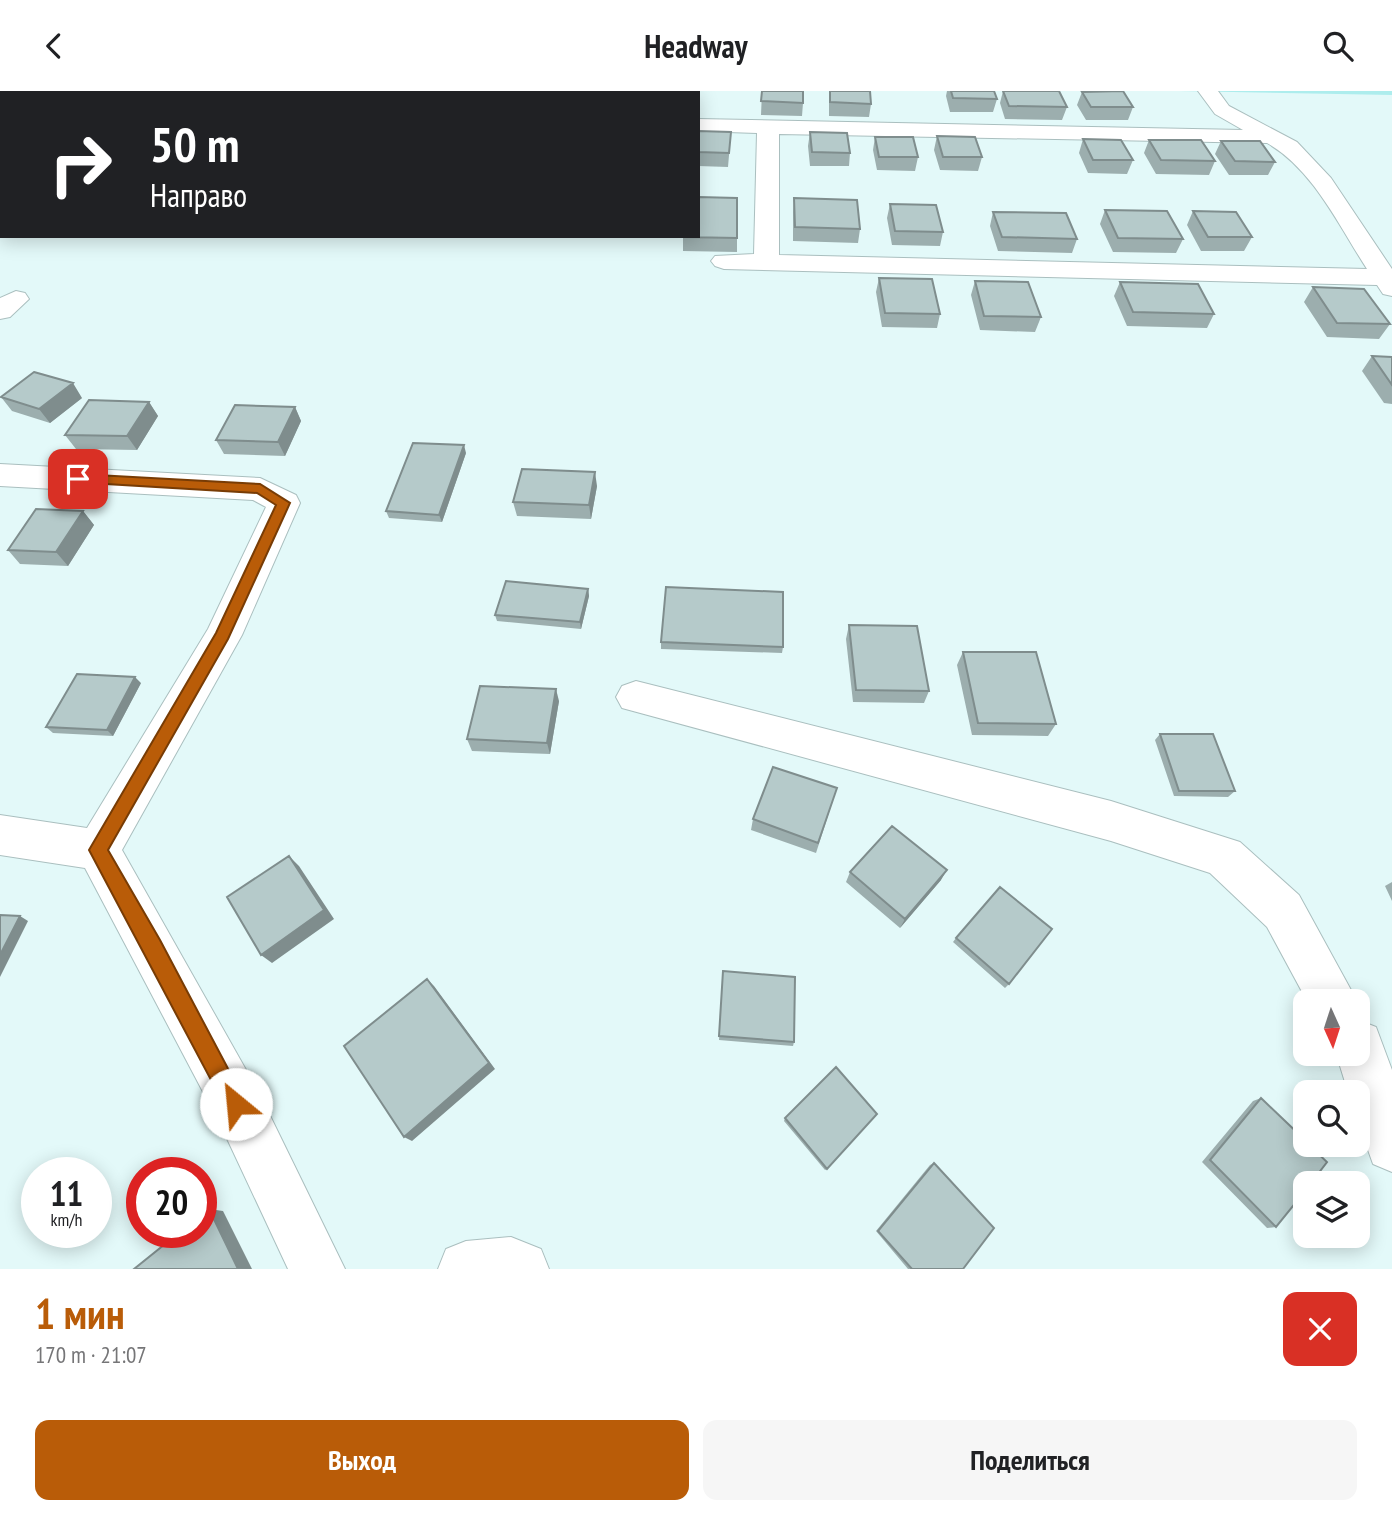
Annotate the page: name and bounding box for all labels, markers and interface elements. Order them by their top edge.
text: Headway [644,25,748,67]
icon: back [35,27,73,65]
icon: search [1319,27,1357,65]
text: 50 m [150,112,239,176]
icon: right [35,119,126,210]
text: Направо [150,174,247,216]
pin [48,449,108,509]
icon: arrive [59,460,97,498]
north arrow [1293,989,1370,1066]
map controls [1293,989,1370,1248]
position arrow [199,1067,273,1141]
button: search [1293,1080,1370,1157]
speed limit sign: 20 [126,1157,217,1248]
text: 11 [50,1170,83,1216]
button: layers [1293,1171,1370,1248]
text: km/h [51,1208,82,1231]
text: 1 мин [35,1286,125,1341]
button: close [1283,1292,1357,1366]
text: 170 m · 21:07 [35,1340,147,1369]
button: Выход [35,1420,689,1500]
button: Поделиться [703,1420,1357,1500]

